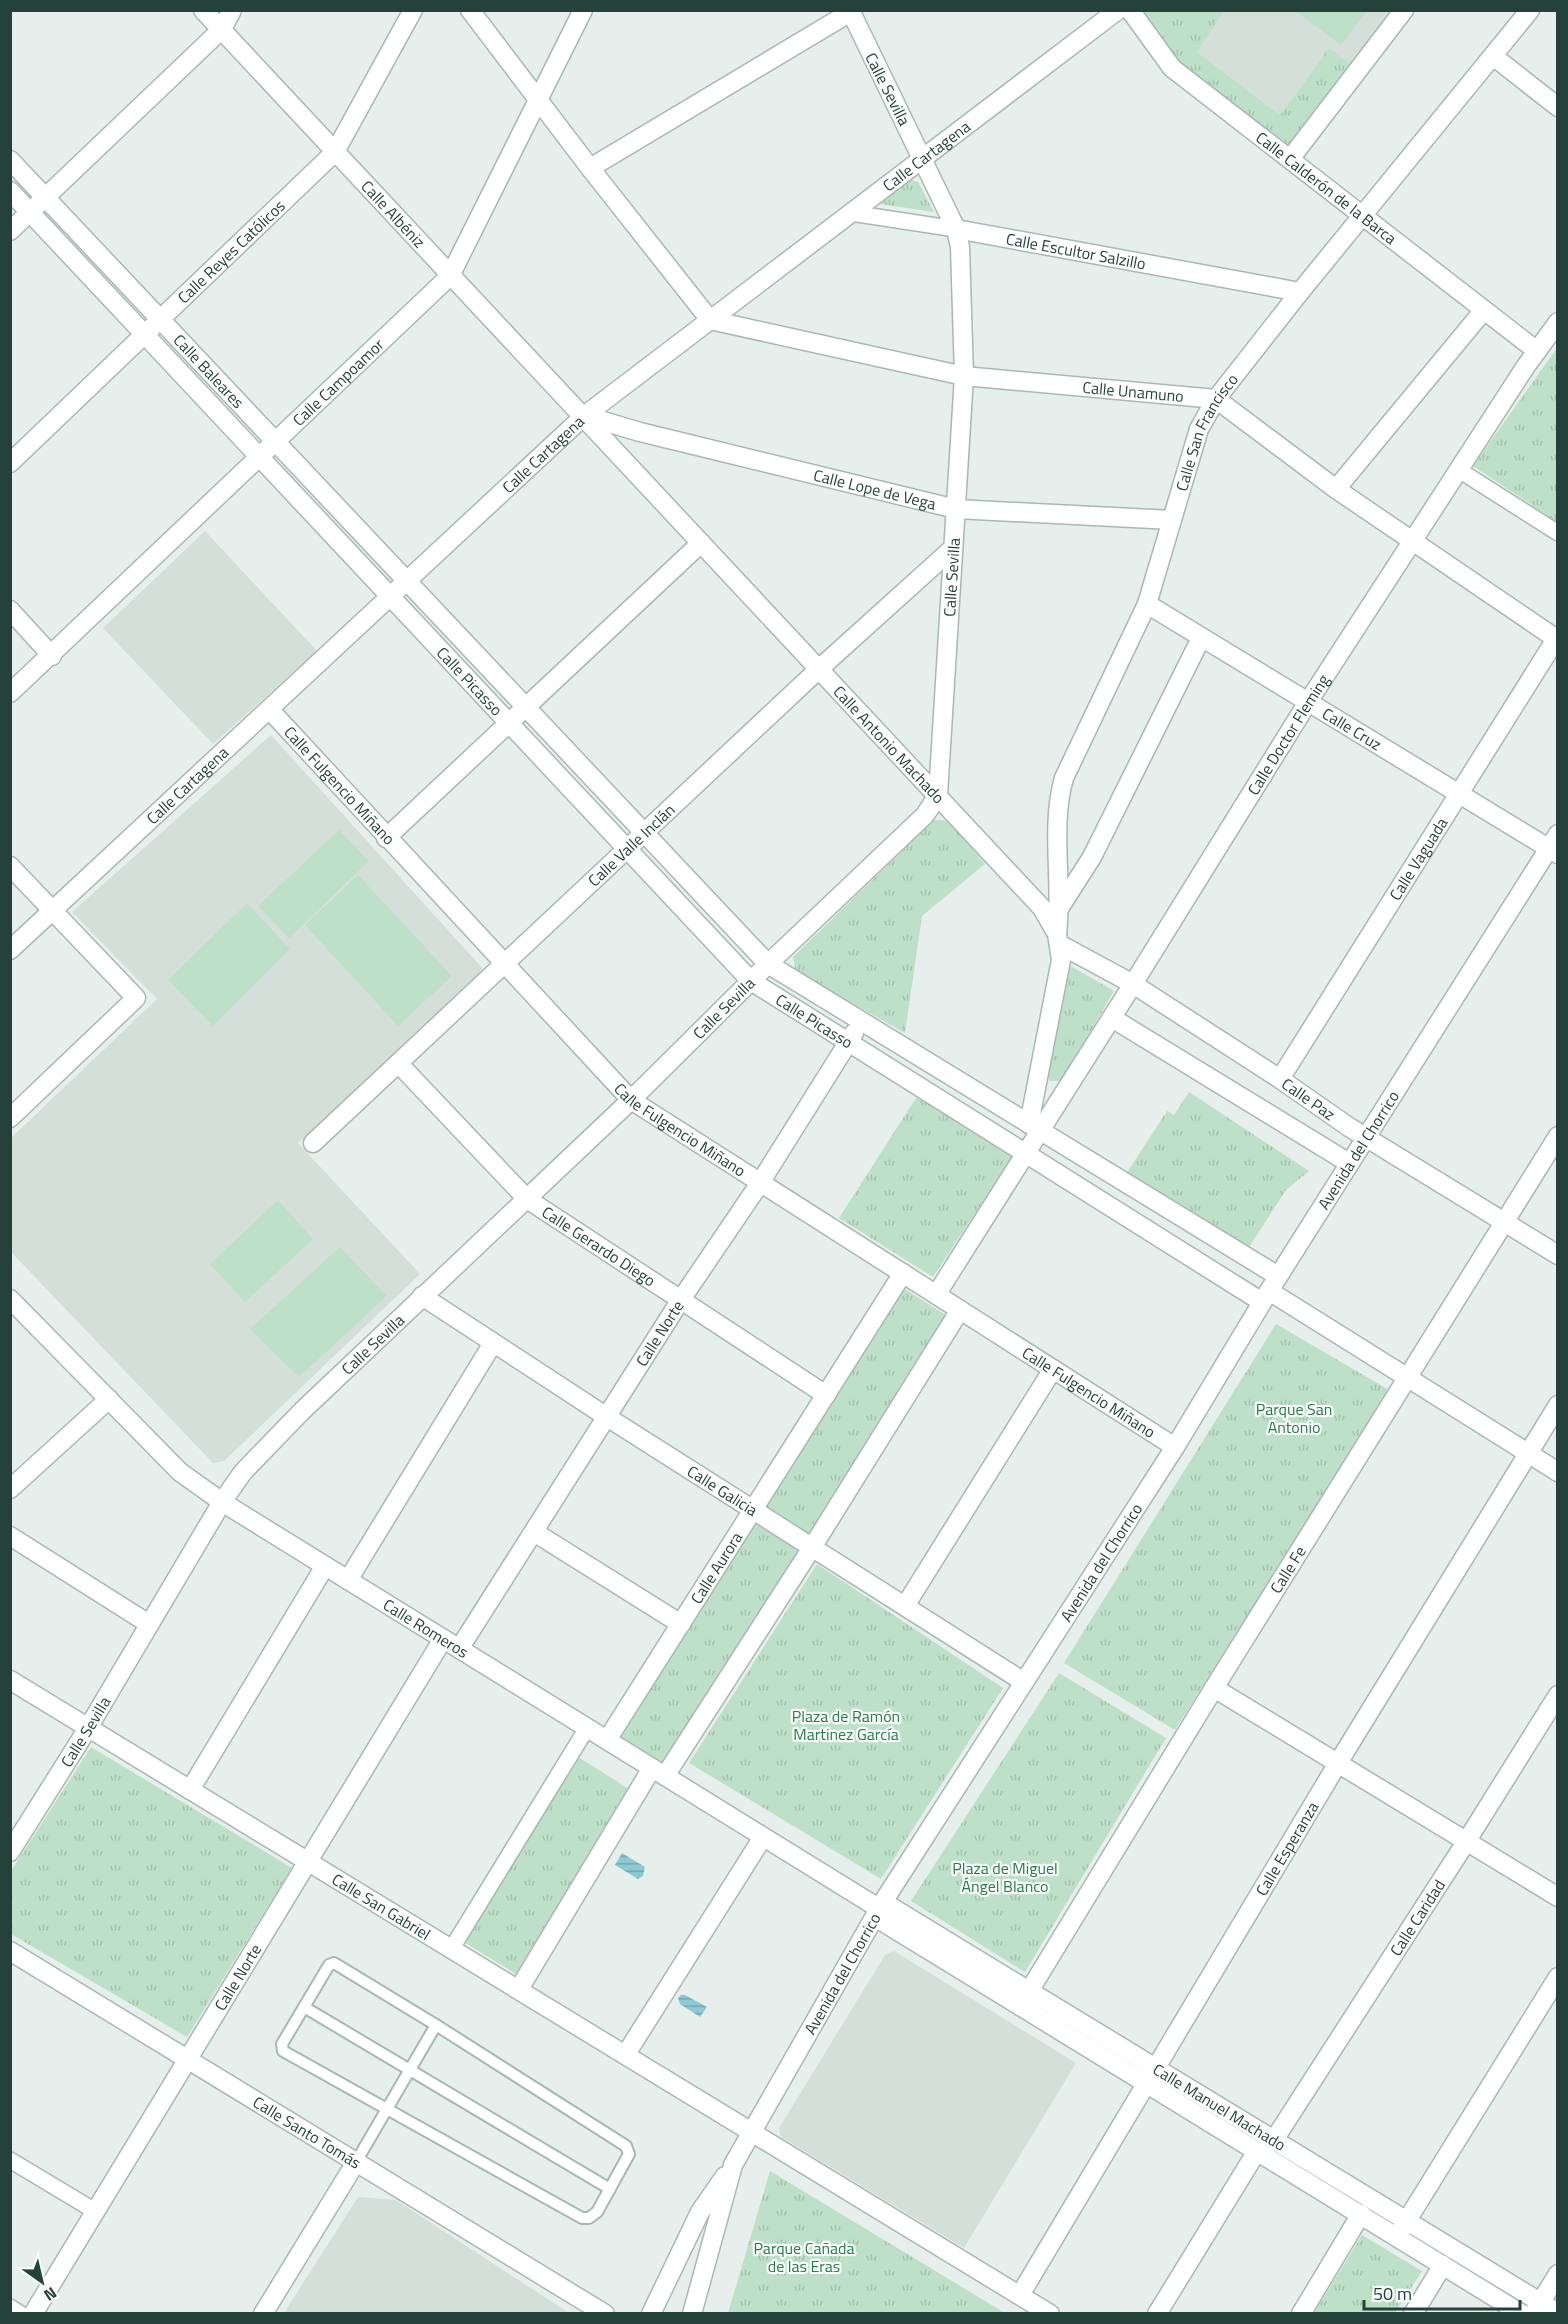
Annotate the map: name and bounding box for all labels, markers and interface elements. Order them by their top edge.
street label: Calle Sevilla [859,48,917,130]
street label: Calle Cartagena [877,115,975,197]
street label: Calle Calderón de la Barca [1251,125,1402,250]
street label: Calle Albéniz [356,175,431,253]
street label: Calle Reyes Católicos [172,194,290,309]
street label: Calle Escultor Salzillo [1004,226,1148,276]
street label: Calle Baleares [168,328,250,414]
street label: Calle Campoamor [287,332,390,431]
street label: Calle San Francisco [1169,368,1244,494]
street label: Calle Unamuno [1081,375,1185,408]
street label: Calle Cartagena [497,410,590,499]
street label: Calle Lope de Vega [811,463,938,516]
street label: Calle Sevilla [937,537,966,617]
street label: Calle Picasso [431,641,508,721]
street label: Calle Doctor Fleming [1241,669,1335,800]
street label: Calle Antonio Machado [828,680,950,809]
street label: Calle Cruz [1318,701,1386,756]
street label: Calle Fulgencio Miñano [278,721,401,850]
street label: Calle Cartagena [141,741,234,830]
street label: Calle Valle Inclán [582,798,680,892]
street label: Calle Vaguada [1383,813,1453,905]
street label: Calle Sevilla [687,972,760,1044]
street label: Calle Picasso [771,987,858,1054]
street label: Calle Paz [1277,1072,1340,1126]
street label: Calle Fulgencio Miñano [609,1077,751,1182]
street label: Avenida del Chorrico [1312,1086,1405,1214]
street label: Calle Gerardo Diego [537,1200,661,1292]
street label: Calle Norte [629,1296,690,1371]
street label: Calle Sevilla [336,1308,410,1380]
street label: Calle Fulgencio Miñano [1017,1341,1160,1444]
park label: Parque San Antonio [1256,1397,1332,1439]
street label: Calle Galicia [683,1459,763,1522]
street label: Avenida del Chorrico [1054,1498,1148,1626]
street label: Calle Aurora [684,1527,748,1608]
street label: Calle Fe [1264,1541,1312,1598]
street label: Calle Romeros [379,1593,473,1664]
street label: Calle Sevilla [54,1692,116,1772]
park label: Plaza de Ramón Martinez García [792,1704,900,1746]
street label: Calle Esperanza [1249,1797,1324,1900]
park label: Plaza de Miguel Ángel Blanco [952,1856,1058,1898]
street label: Calle San Gabriel [327,1867,435,1946]
street label: Calle Caridad [1384,1875,1451,1961]
street label: Avenida del Chorrico [798,1908,886,2039]
street label: Calle Norte [208,1939,267,2015]
street label: Calle Manuel Machado [1148,2057,1291,2157]
street label: Calle Santo Tomás [248,2090,366,2175]
park label: Parque Cañada de las Eras [753,2236,855,2278]
north arrow [12,2252,72,2312]
scale bar [1364,2273,1520,2311]
text: 50 m [1373,2280,1412,2307]
text: N [39,2281,62,2307]

